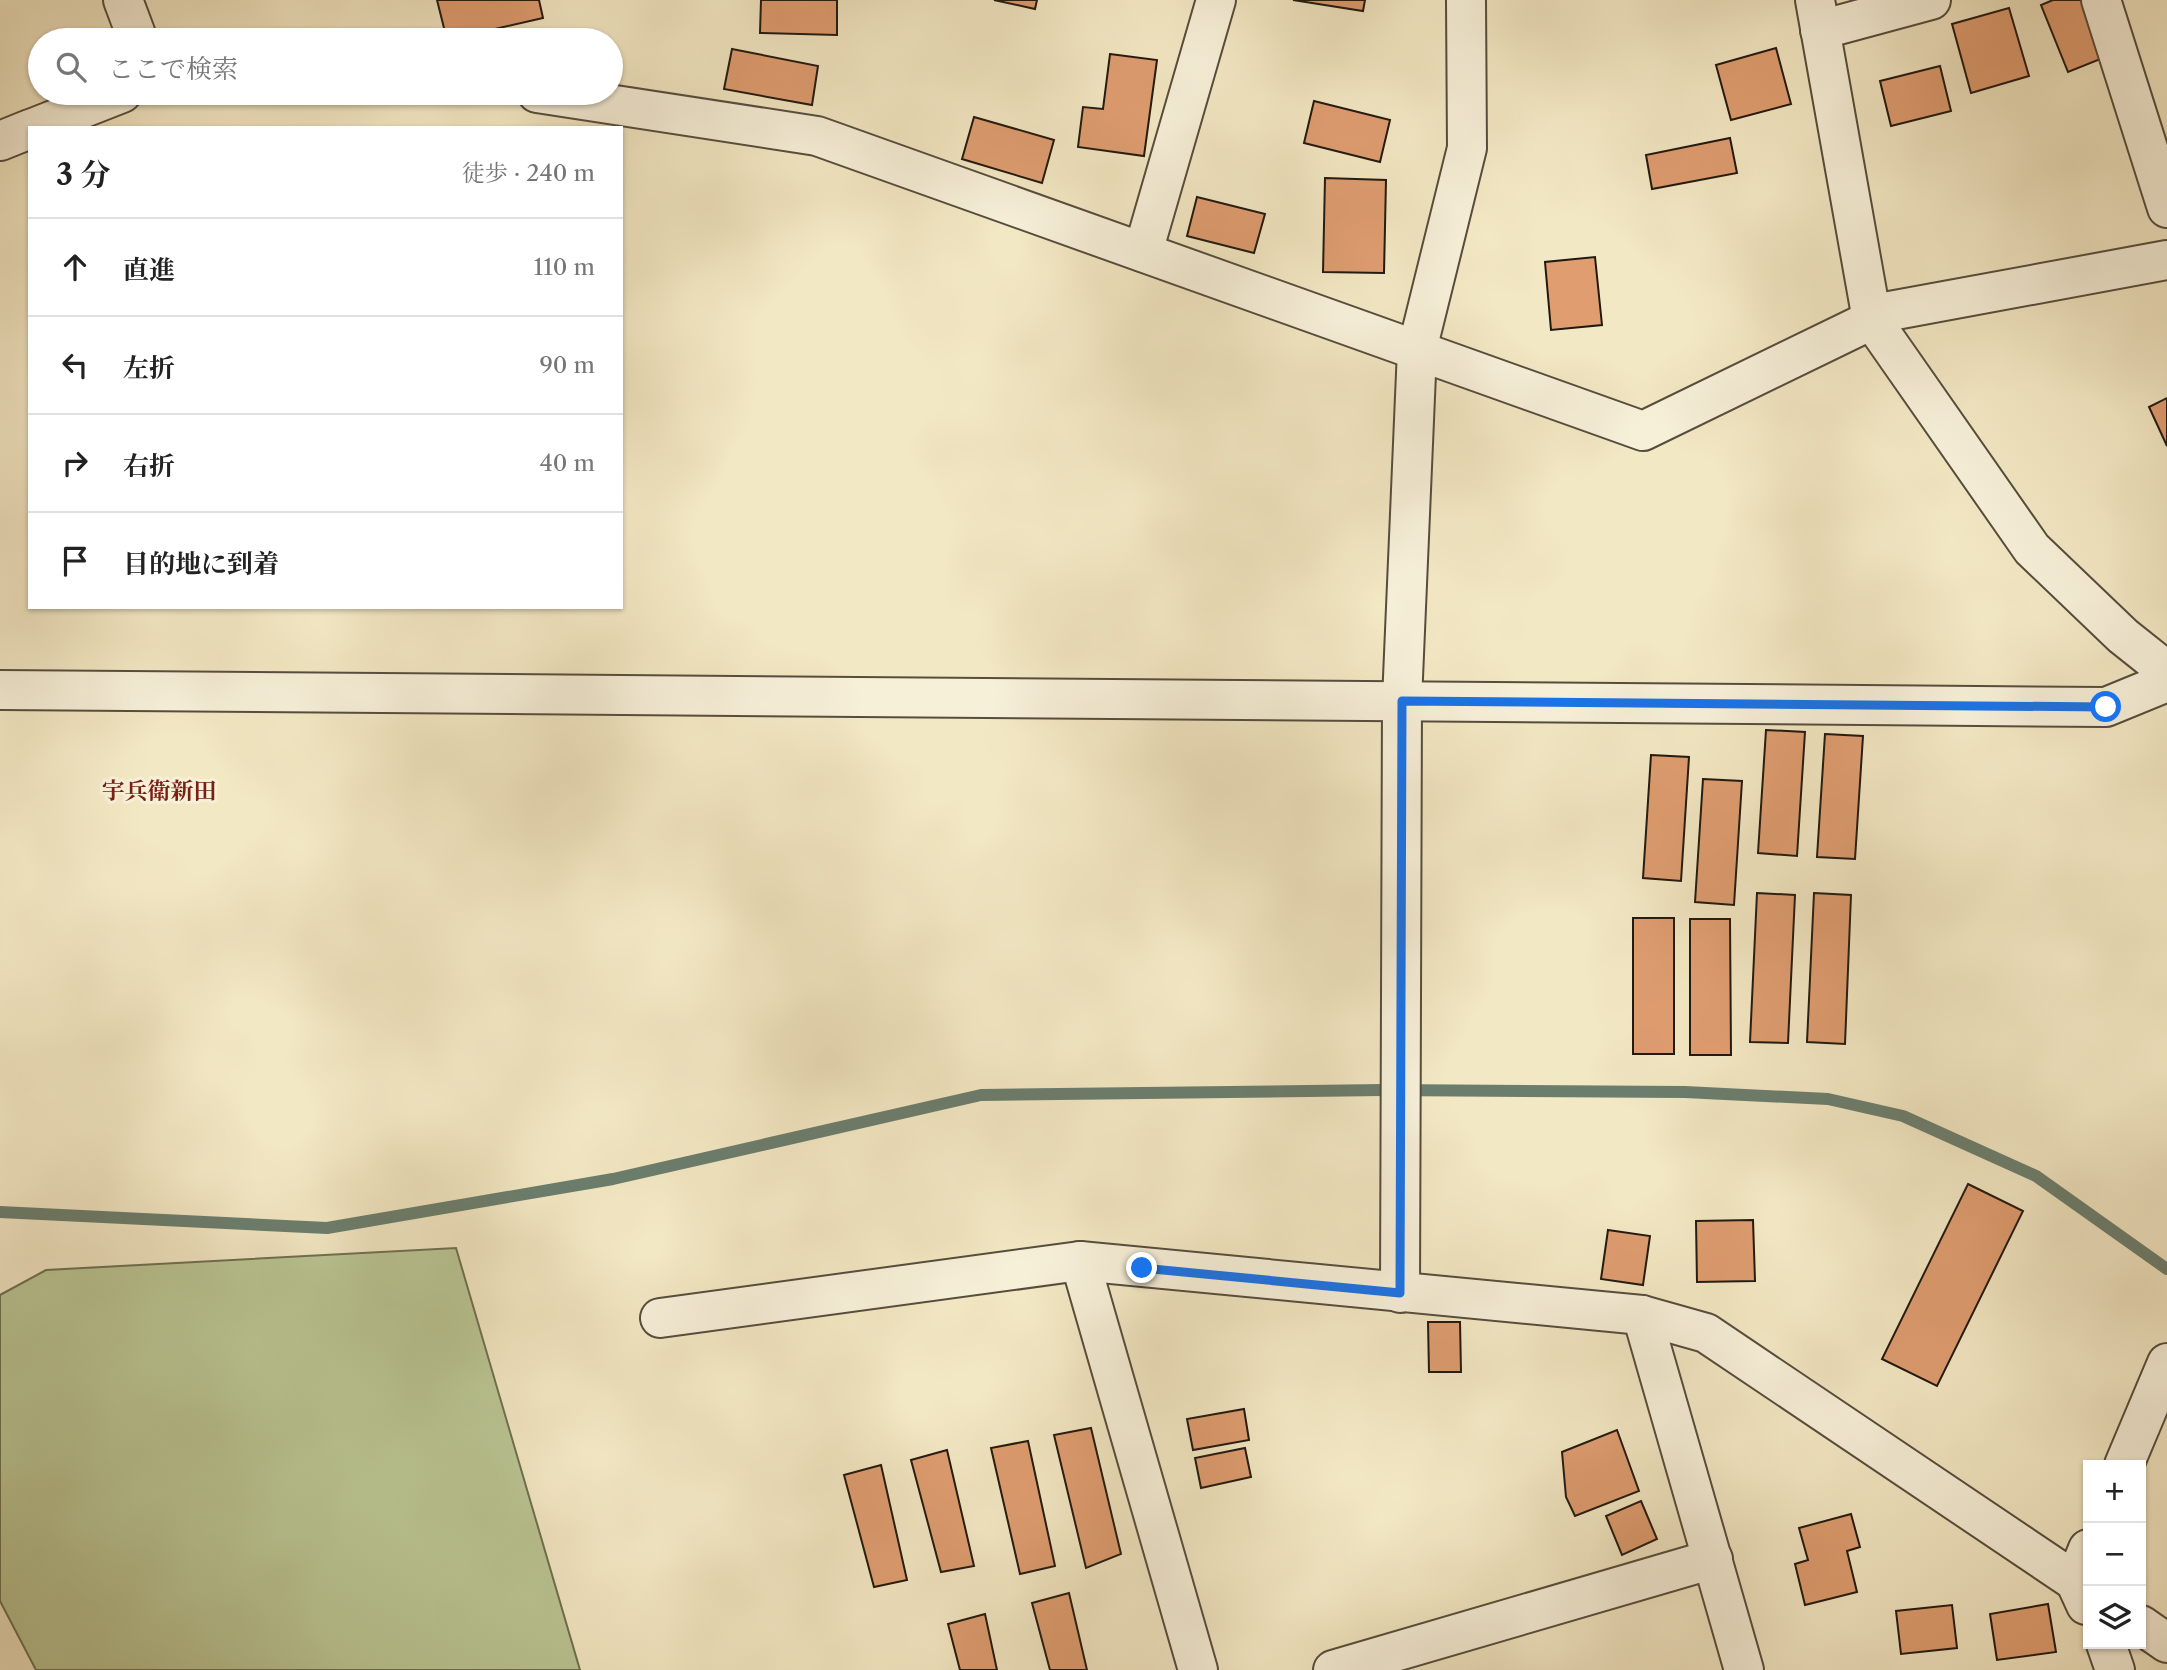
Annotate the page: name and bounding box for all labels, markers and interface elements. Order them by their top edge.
search box [28,28,623,105]
icon: search [52,48,90,86]
text: ここで検索 [108,53,238,85]
text: 3 分 [56,156,110,193]
text: 徒歩 · 240 m [462,159,595,187]
icon: ahead [56,248,94,286]
text: 110 m [534,253,595,281]
text: 直進 [123,254,175,286]
icon: left [56,346,94,384]
text: 90 m [539,351,595,379]
text: 左折 [123,352,175,384]
icon: right [56,444,94,482]
text: 40 m [540,449,595,477]
text: 右折 [123,450,175,482]
icon: arrive [56,542,94,580]
text: 目的地に到着 [123,548,279,580]
route start [2090,691,2121,722]
district label: 宇兵衛新田 [102,777,217,805]
route end [1126,1252,1157,1283]
map controls [2083,1460,2146,1649]
button: + [2083,1460,2146,1523]
button: − [2083,1523,2146,1586]
button: layers [2083,1586,2146,1649]

